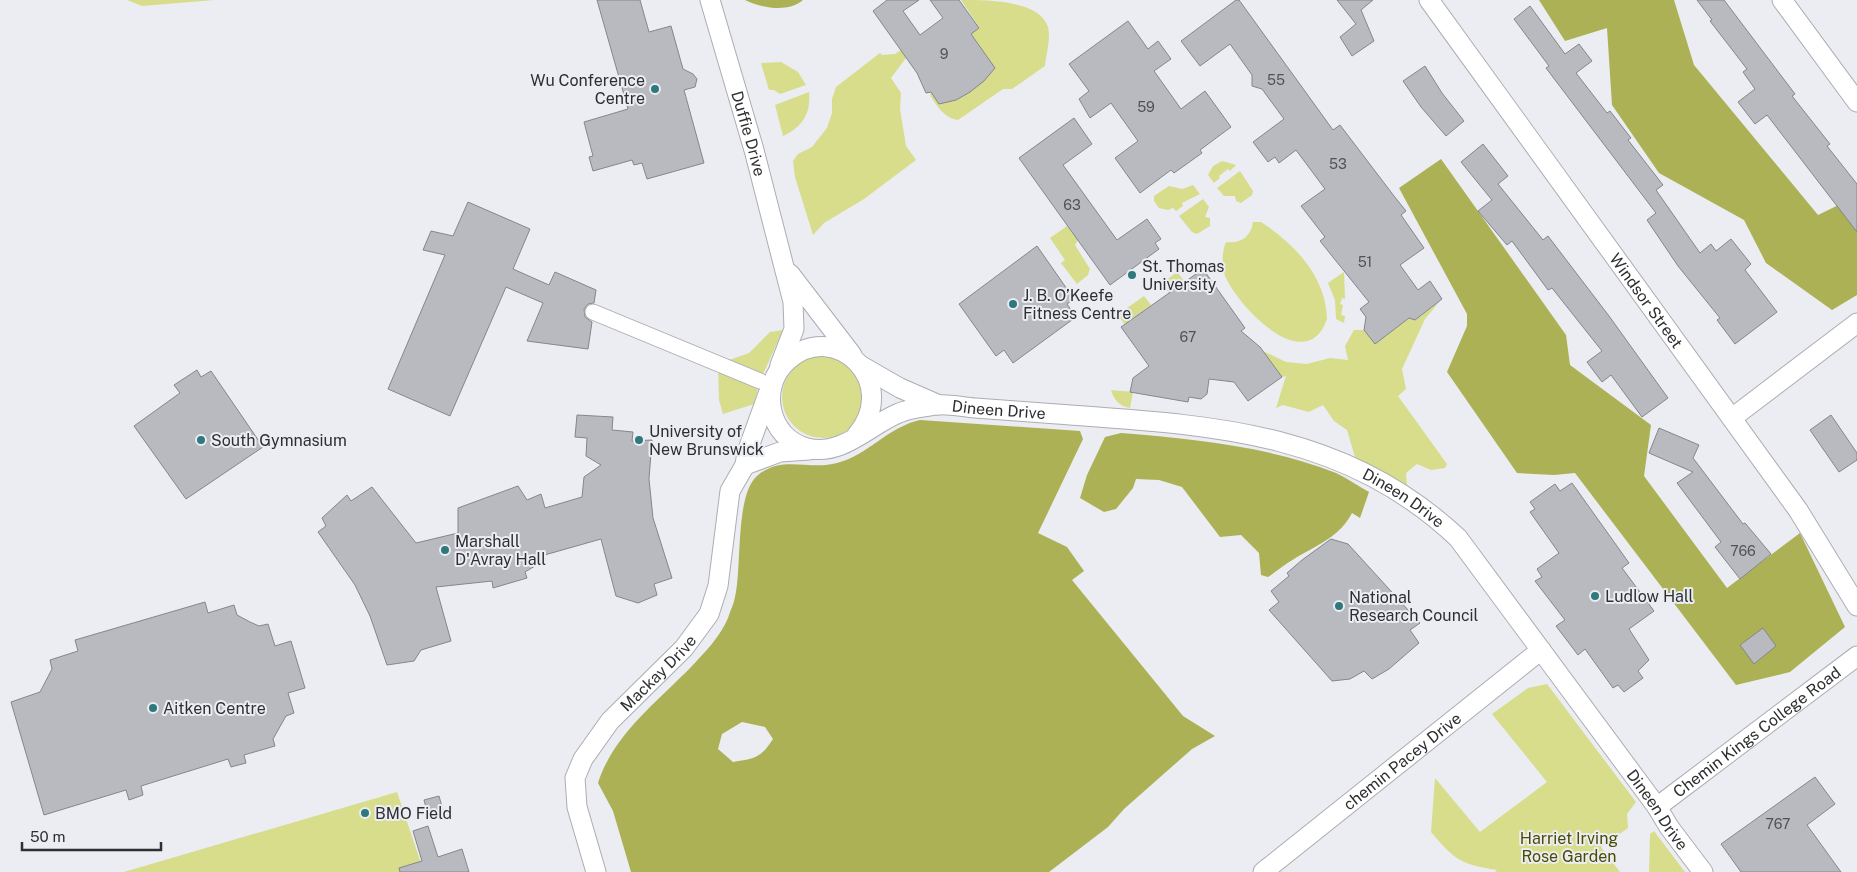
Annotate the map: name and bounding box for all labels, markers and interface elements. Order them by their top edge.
house number: 9 [940,46,949,62]
place label: Wu Conference Centre [530,71,645,108]
house number: 55 [1267,72,1285,88]
marker: Wu Conference Centre [649,83,661,95]
street label: Duffie Drive [727,89,769,178]
house number: 59 [1137,99,1155,115]
house number: 53 [1329,156,1347,172]
house number: 63 [1063,197,1081,213]
street label: Windsor Street [1605,250,1687,352]
house number: 51 [1358,254,1372,270]
place label: St. Thomas University [1142,257,1224,294]
marker: St. Thomas University [1126,269,1138,281]
place label: J. B. O’Keefe Fitness Centre [1023,286,1131,323]
marker: J. B. O’Keefe Fitness Centre [1007,298,1019,310]
house number: 67 [1180,329,1196,345]
street label: Dineen Drive [951,396,1046,423]
place label: University of New Brunswick [649,422,764,459]
place label: South Gymnasium [211,431,347,450]
marker: South Gymnasium [195,434,207,446]
marker: University of New Brunswick [633,434,645,446]
street label: Dineen Drive [1359,464,1448,532]
place label: Marshall D'Avray Hall [455,532,546,569]
house number: 766 [1730,543,1756,559]
marker: Marshall D'Avray Hall [439,544,451,556]
place label: Ludlow Hall [1605,587,1694,606]
place label: National Research Council [1349,588,1479,625]
marker: Ludlow Hall [1589,590,1601,602]
marker: National Research Council [1333,600,1345,612]
street label: Mackay Drive [617,631,700,715]
street label: Chemin Kings College Road [1670,663,1845,801]
place label: Aitken Centre [163,699,266,718]
marker: Aitken Centre [147,702,159,714]
street label: chemin Pacey Drive [1340,709,1465,814]
street label: Dineen Drive [1622,766,1692,854]
place label: BMO Field [375,804,452,823]
marker: BMO Field [359,807,371,819]
house number: 767 [1766,816,1791,832]
scale bar [22,820,161,852]
text: 50 m [30,828,65,845]
park label: Harriet Irving Rose Garden [1520,829,1618,866]

